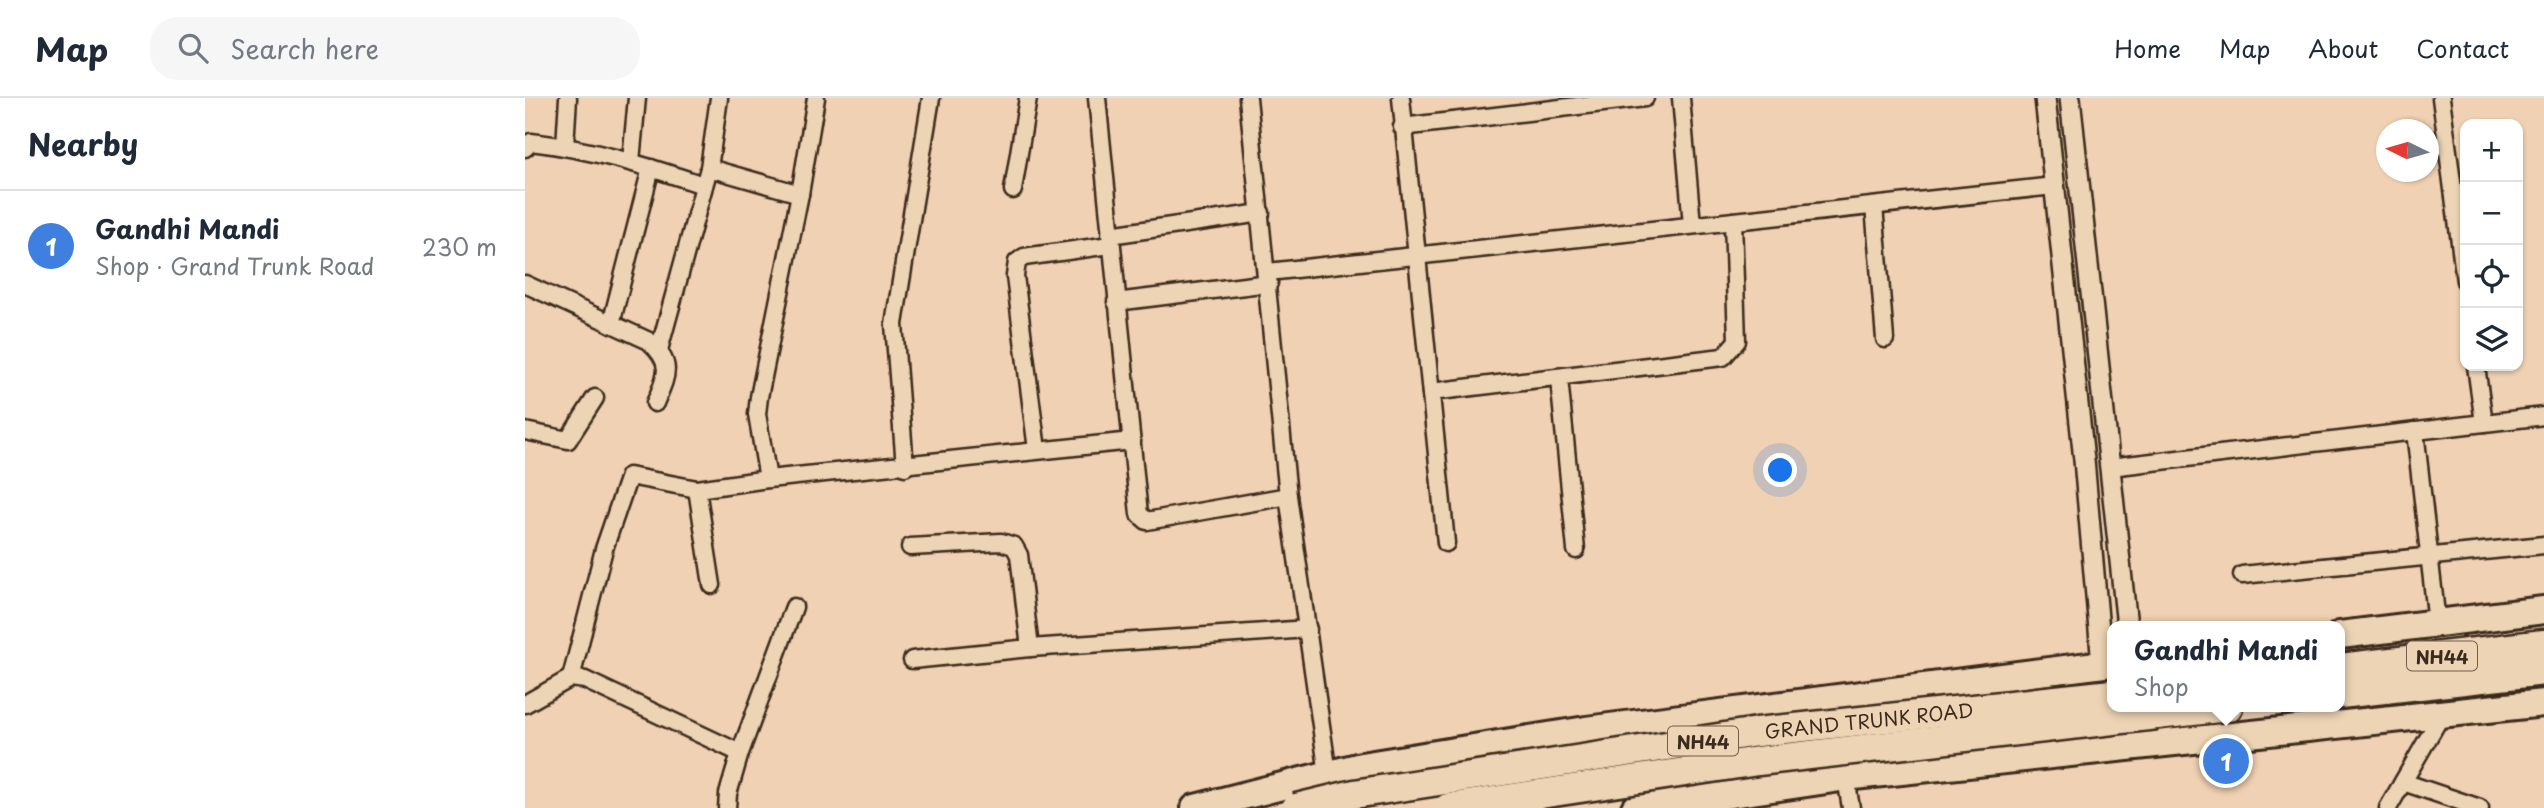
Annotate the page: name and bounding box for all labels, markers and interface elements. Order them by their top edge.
search box [150,17,640,80]
text: Map [35,23,108,73]
icon: search [174,29,212,67]
text: Search here [230,29,379,68]
text: Home [2114,30,2181,66]
text: Map [2219,30,2270,66]
text: About [2308,30,2378,66]
text: Contact [2416,30,2509,66]
north arrow [2376,119,2439,182]
map controls [2460,119,2523,371]
button: + [2460,119,2523,182]
text: Nearby [28,121,138,166]
button: − [2460,182,2523,245]
text: Gandhi Mandi [95,209,280,248]
text: 1 [46,229,57,264]
text: 230 m [422,229,497,264]
button: locate [2460,245,2523,308]
text: Shop · Grand Trunk Road [95,248,374,283]
button: layers [2460,308,2523,371]
your location [1763,453,1797,487]
popup [2107,621,2345,712]
text: Gandhi Mandi [2134,630,2318,669]
road number: NH44 [2407,642,2477,670]
text: Shop [2134,669,2189,704]
street label: GRAND TRUNK ROAD [1763,695,1975,745]
road number: NH44 [1668,726,1738,756]
pin: 1 [2203,735,2249,787]

